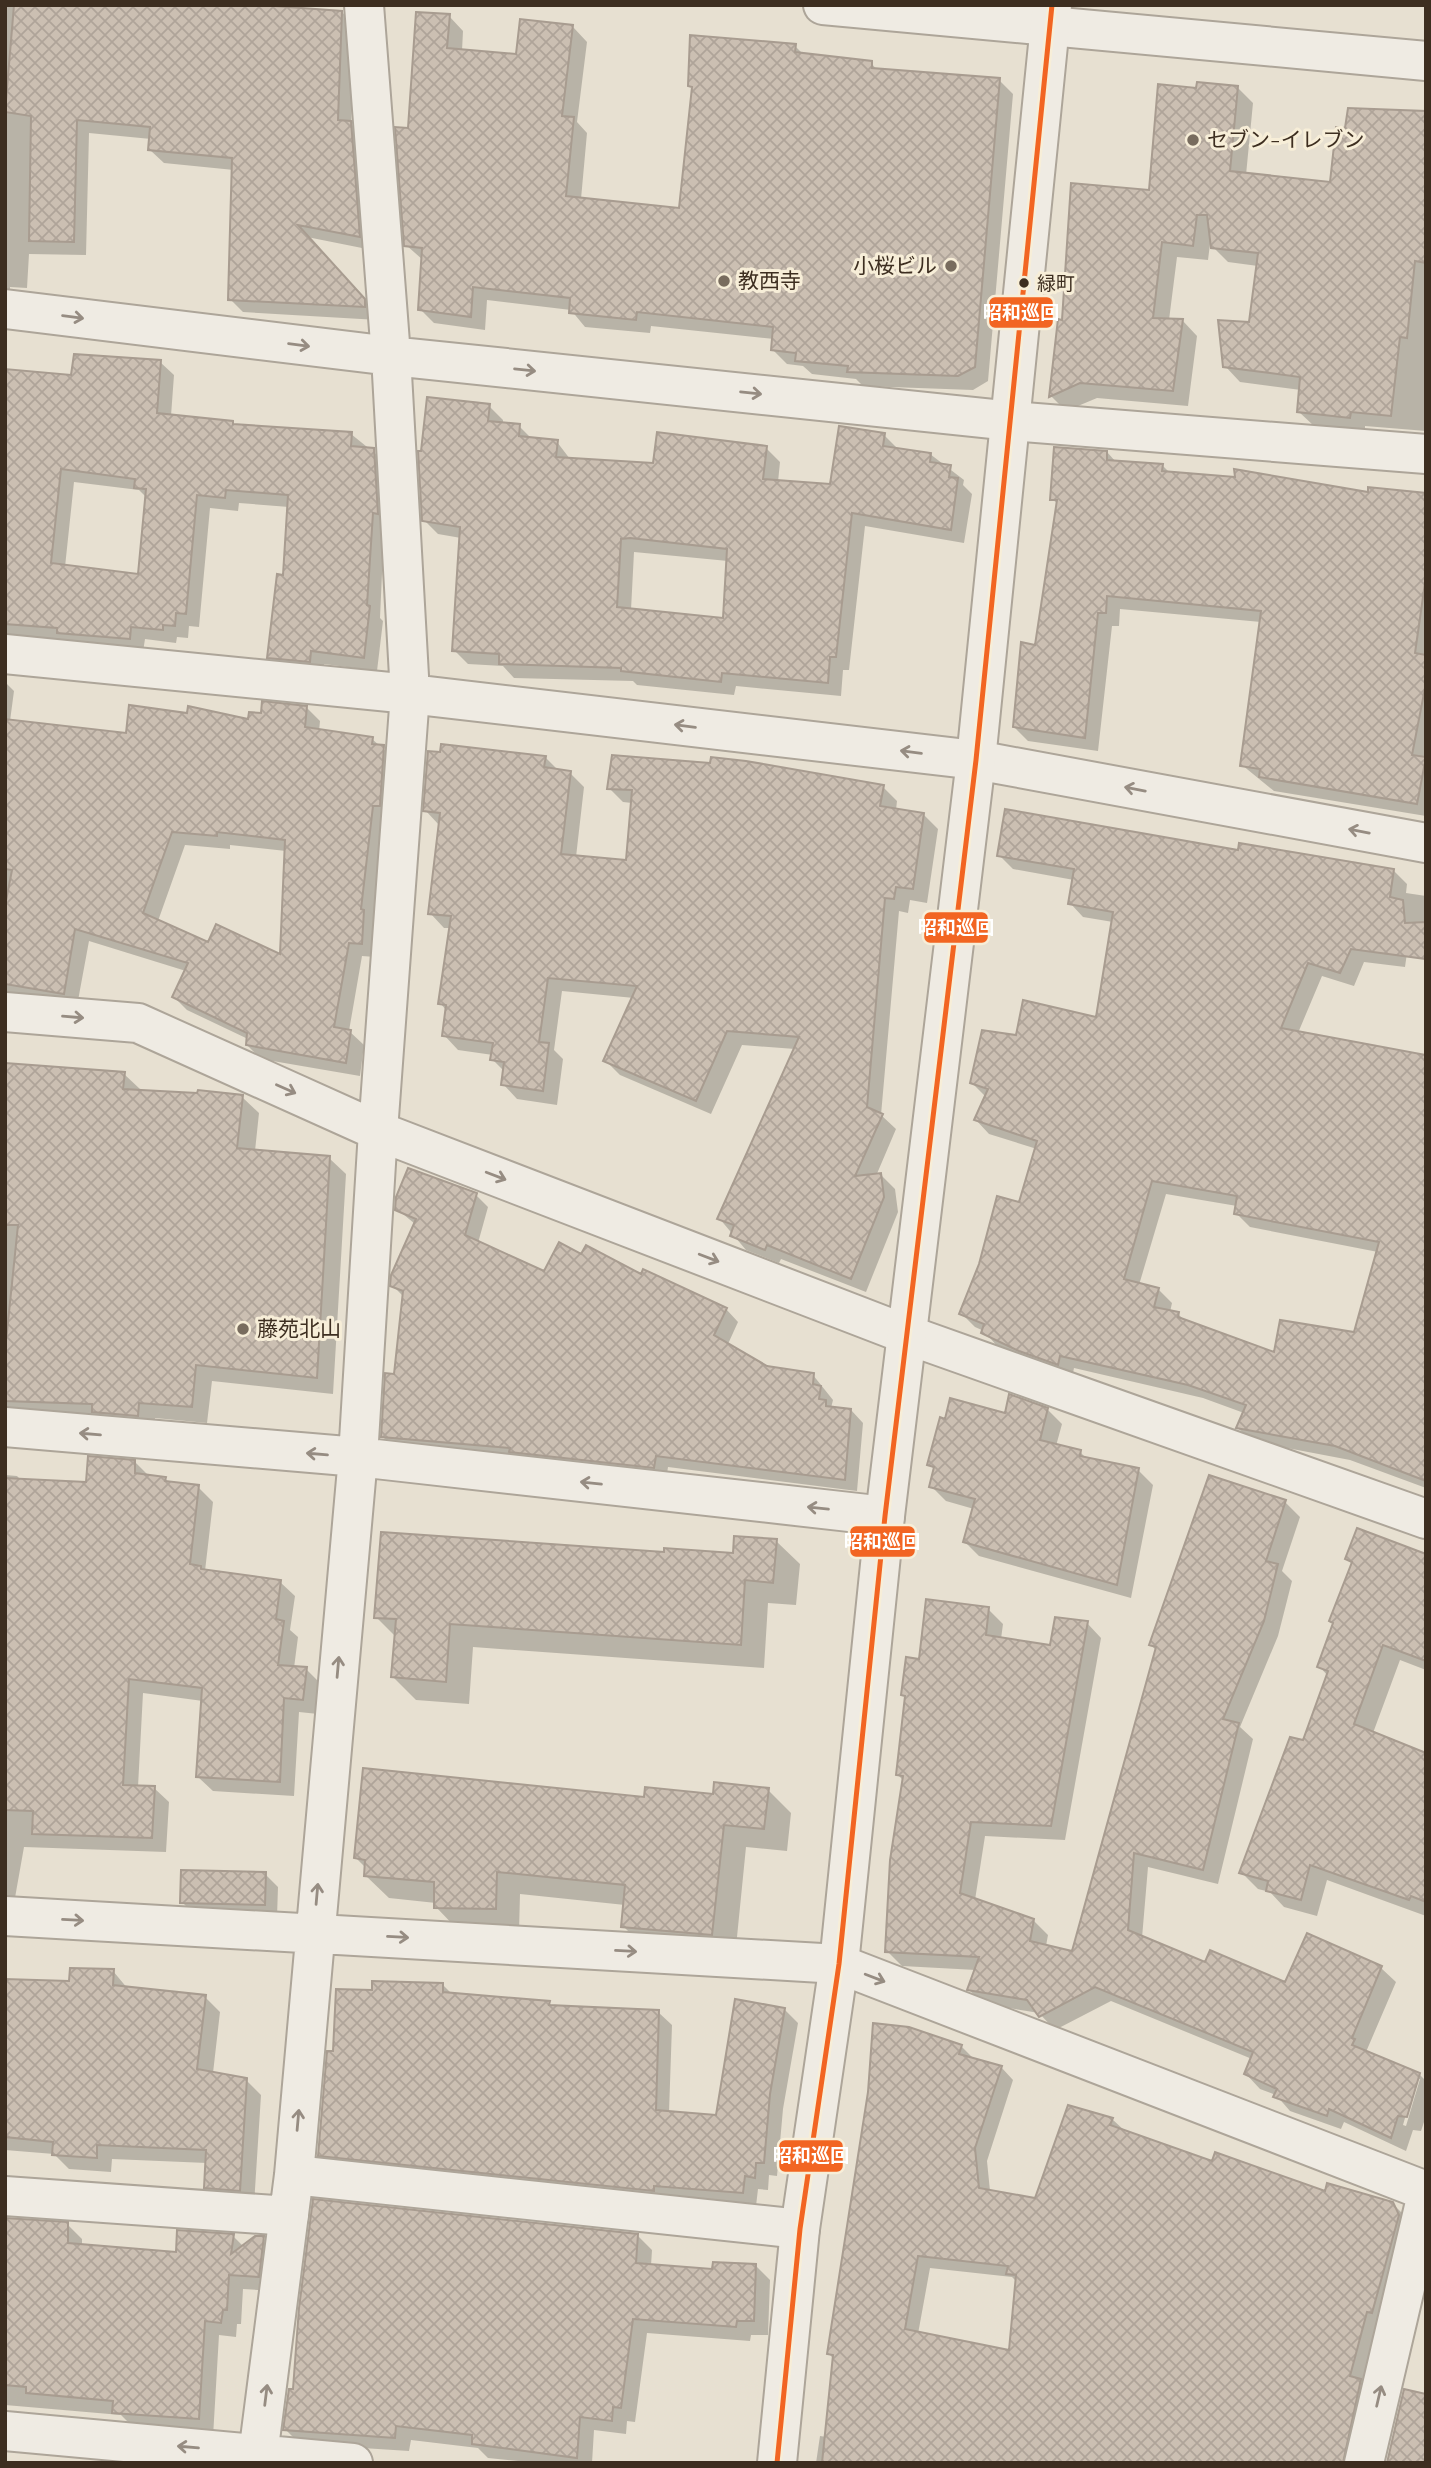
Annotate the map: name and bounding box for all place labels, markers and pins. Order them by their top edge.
place label: セブン-イレブン [1207,124,1364,152]
marker: セブン-イレブン [1185,132,1201,148]
place label: 小桜ビル [853,250,937,278]
marker: 小桜ビル [943,258,959,274]
place label: 教西寺 [738,265,801,293]
place label: 緑町 [1037,269,1075,295]
marker: 教西寺 [716,273,732,289]
marker: 緑町 [1017,276,1031,290]
place label: 藤苑北山 [257,1313,341,1341]
marker: 藤苑北山 [235,1321,251,1337]

